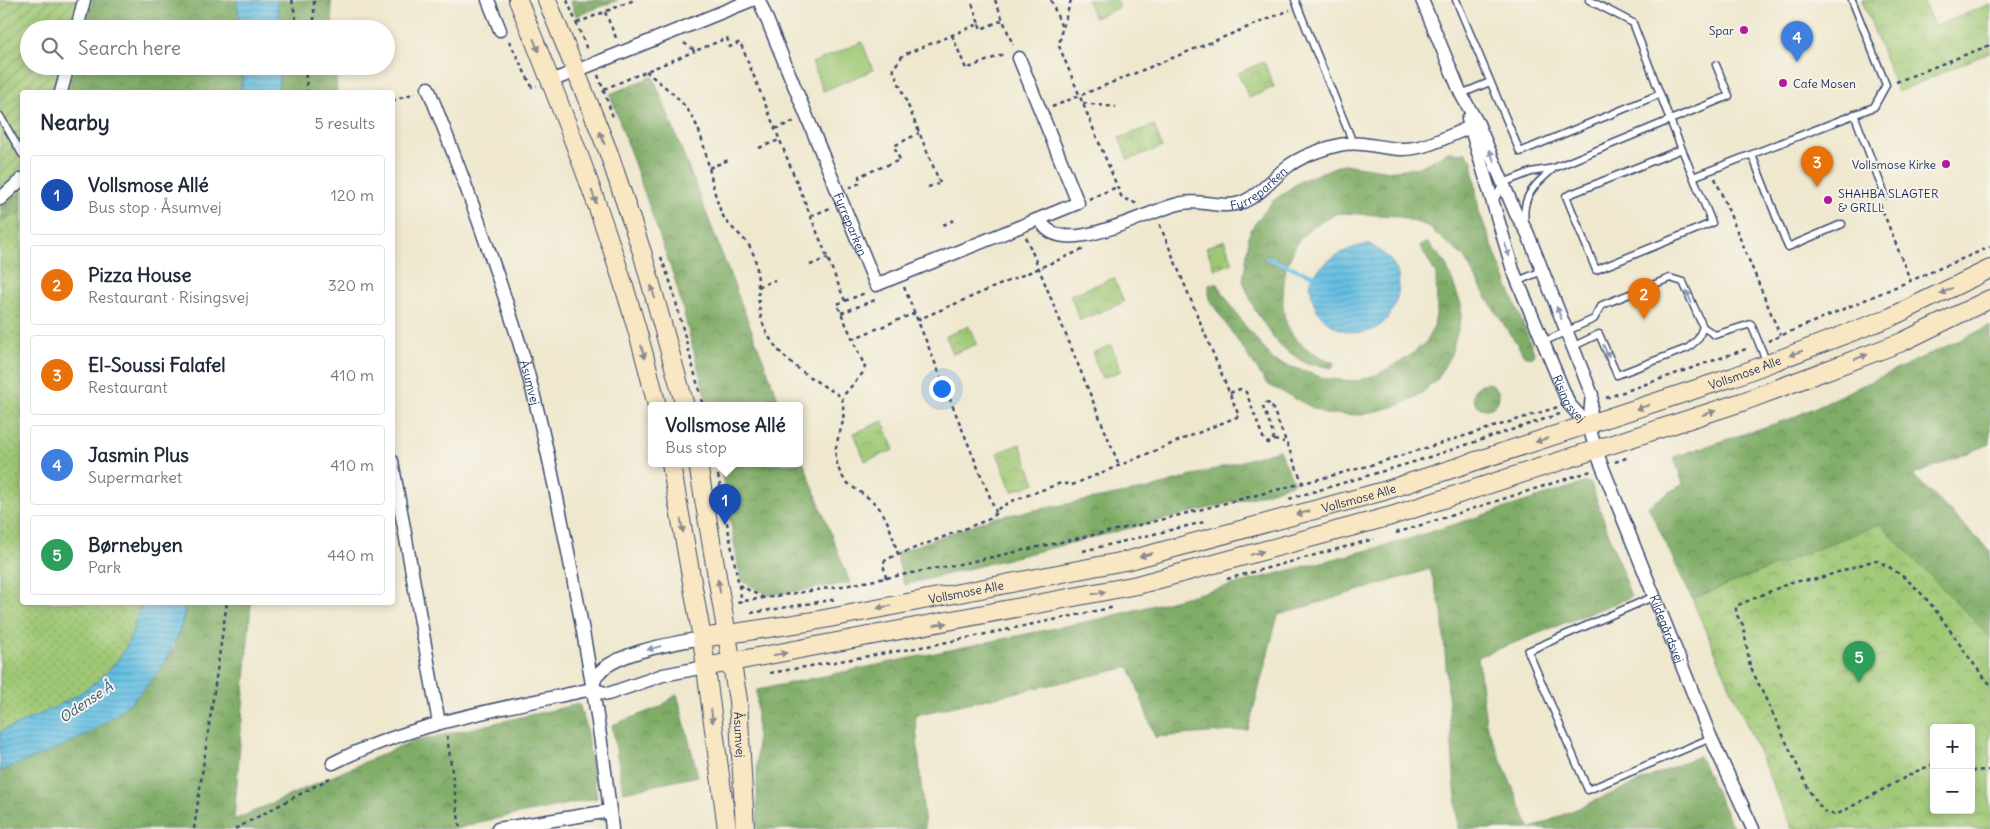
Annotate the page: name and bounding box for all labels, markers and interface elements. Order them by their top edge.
search box [20,20,395,75]
pin: 4 [1781,21,1813,62]
place label: Spar [1709,23,1734,38]
marker: Spar [1738,24,1750,36]
icon: search [38,34,66,62]
text: Search here [78,36,181,60]
one-way arrow [532,38,540,53]
place label: Cafe Mosen [1793,76,1856,91]
marker: Cafe Mosen [1777,77,1789,89]
text: Nearby [40,109,110,136]
text: 5 results [314,113,375,133]
one-way arrow [598,130,605,145]
pin: 3 [1801,146,1833,187]
one-way arrow [1488,148,1496,163]
place label: Vollsmose Kirke [1852,157,1936,172]
marker: Vollsmose Kirke [1940,158,1952,170]
street label: Fyrreparken [1229,163,1290,212]
text: Vollsmose Allé [88,173,209,197]
text: 1 [54,185,60,205]
text: 120 m [331,185,374,205]
place label: SHAHBA SLAGTER & GRILL [1838,186,1939,215]
one-way arrow [591,189,599,204]
street label: Fyrreparken [831,190,871,258]
marker: SHAHBA SLAGTER & GRILL [1822,194,1834,206]
text: Bus stop · Åsumvej [88,197,222,217]
one-way arrow [1504,242,1512,257]
text: Pizza House [88,263,191,287]
text: 2 [53,275,61,295]
text: 320 m [328,275,374,295]
pin: 2 [1628,278,1660,319]
one-way arrow [649,284,657,299]
text: Restaurant · Risingsvej [88,287,249,307]
one-way arrow [1939,287,1953,295]
one-way arrow [1685,290,1693,304]
one-way arrow [1555,305,1563,320]
one-way arrow [639,344,647,359]
one-way arrow [1603,344,1611,358]
one-way arrow [1788,349,1803,357]
street label: Vollsmose Alle [1706,352,1783,392]
text: El-Soussi Falafel [88,353,226,377]
one-way arrow [1854,353,1869,360]
street label: Åsumvej [517,359,543,406]
text: 3 [52,365,62,385]
text: 410 m [330,365,374,385]
street label: Risingsvej [1550,372,1589,425]
your location [929,376,955,402]
text: Restaurant [88,377,168,397]
popup [648,402,803,467]
one-way arrow [1635,404,1650,412]
one-way arrow [1702,409,1717,417]
text: Vollsmose Allé [665,413,786,437]
text: Bus stop [665,437,727,457]
one-way arrow [1535,437,1550,445]
text: Jasmin Plus [88,443,189,467]
text: 4 [52,455,62,475]
text: 410 m [330,455,374,475]
text: Supermarket [88,467,182,487]
street label: Vollsmose Alle [1320,480,1398,515]
pin: 1 [709,484,741,525]
one-way arrow [1296,509,1311,517]
one-way arrow [679,518,687,534]
text: Børnebyen [88,533,183,557]
text: 5 [52,545,62,565]
text: 440 m [327,545,374,565]
one-way arrow [1249,548,1264,556]
one-way arrow [1139,552,1154,560]
text: Park [88,557,121,577]
street label: Vollsmose Alle [927,577,1005,606]
one-way arrow [715,578,723,594]
one-way arrow [1092,588,1108,596]
street label: Kildegårdsvej [1647,592,1688,665]
one-way arrow [876,604,892,612]
one-way arrow [932,619,948,627]
pin: 5 [1843,641,1875,682]
one-way arrow [646,644,661,652]
one-way arrow [773,649,789,657]
water label: Odense Å [56,677,117,726]
one-way arrow [708,708,716,724]
street label: Åsumvej [731,711,749,758]
map controls [1930,724,1975,814]
button: + [1930,724,1975,769]
button: − [1930,769,1975,814]

